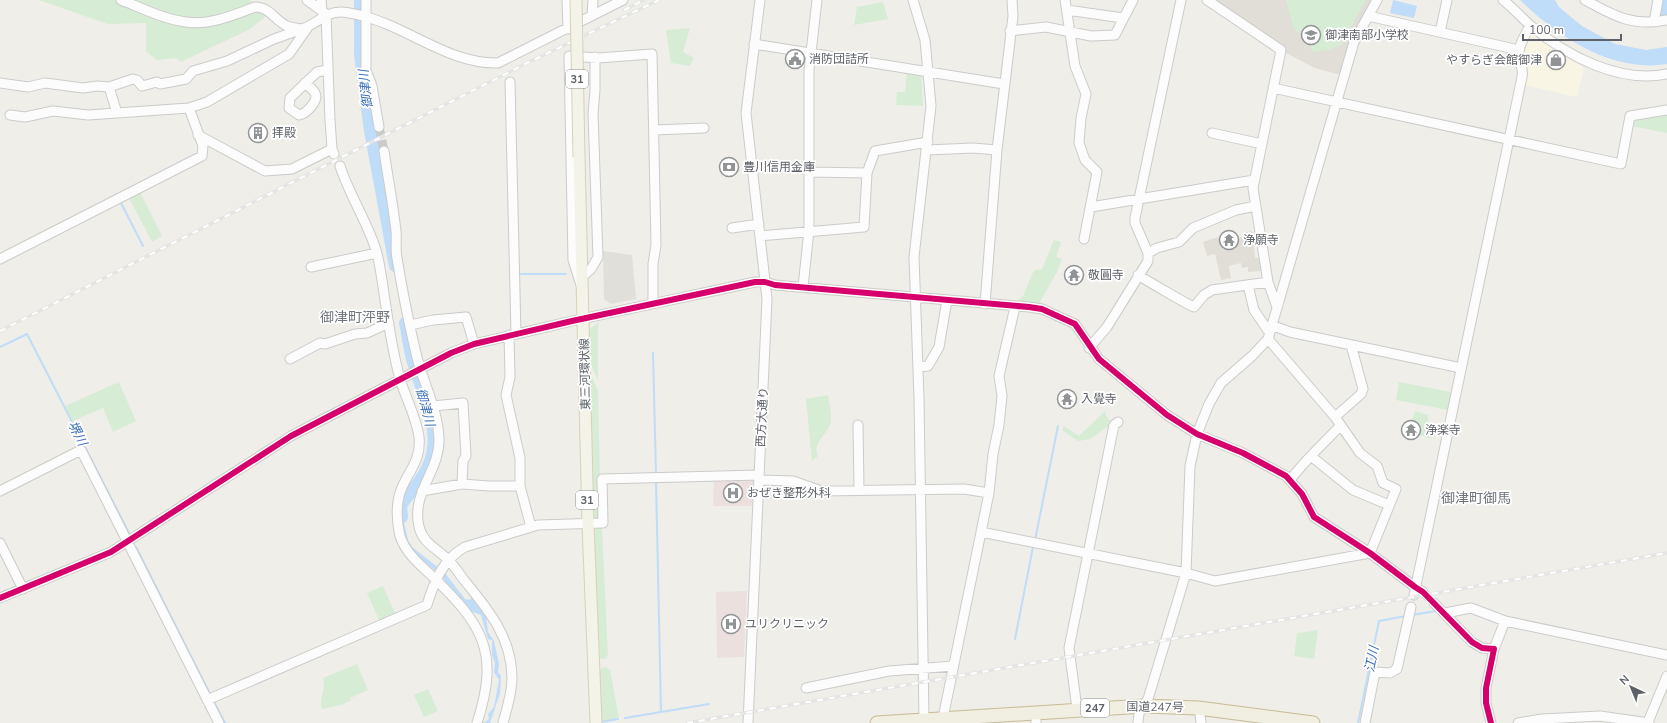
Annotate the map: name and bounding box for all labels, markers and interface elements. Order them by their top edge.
scale bar [1523,16,1621,42]
text: 100 m [1529,22,1564,38]
school or university icon: 御津南部小学校 [1300,24,1322,46]
place label: 御津南部小学校 [1325,27,1409,43]
public building icon: 消防団詰所 [784,48,806,70]
shop icon: やすらぎ会館御津 [1545,49,1567,71]
place label: 消防団詰所 [809,51,869,67]
place label: やすらぎ会館御津 [1446,52,1542,68]
water label: 御津川 [354,66,377,109]
road number: 31 [566,70,588,88]
building icon: 拝殿 [247,122,269,144]
place label: 拝殿 [272,125,296,141]
bank icon: 豊川信用金庫 [718,156,740,178]
place label: 豊川信用金庫 [743,159,815,175]
temple icon: 浄願寺 [1218,229,1240,251]
place label: 浄願寺 [1243,232,1279,248]
temple icon: 敬圓寺 [1063,264,1085,286]
place label: 敬圓寺 [1088,267,1124,283]
district label: 御津町泙野 [320,308,390,327]
street label: 東三河環状線 [576,338,594,410]
water label: 御津川 [411,386,439,430]
street label: 西方大通り [752,387,772,447]
temple icon: 入覺寺 [1056,388,1078,410]
place label: 入覺寺 [1081,391,1117,407]
water label: 堺川 [63,418,92,451]
temple icon: 浄楽寺 [1400,419,1422,441]
place label: 浄楽寺 [1425,422,1461,438]
hospital icon: おぜき整形外科 [722,482,744,504]
place label: おぜき整形外科 [747,485,831,501]
district label: 御津町御馬 [1441,489,1511,508]
road number: 31 [576,491,598,509]
hospital icon: ユリクリニック [720,613,742,635]
place label: ユリクリニック [745,616,829,632]
water label: 江川 [1361,643,1384,674]
north arrow [1611,667,1651,707]
text: N [1616,672,1633,688]
street label: 国道247号 [1126,698,1184,716]
road number: 247 [1081,699,1109,717]

